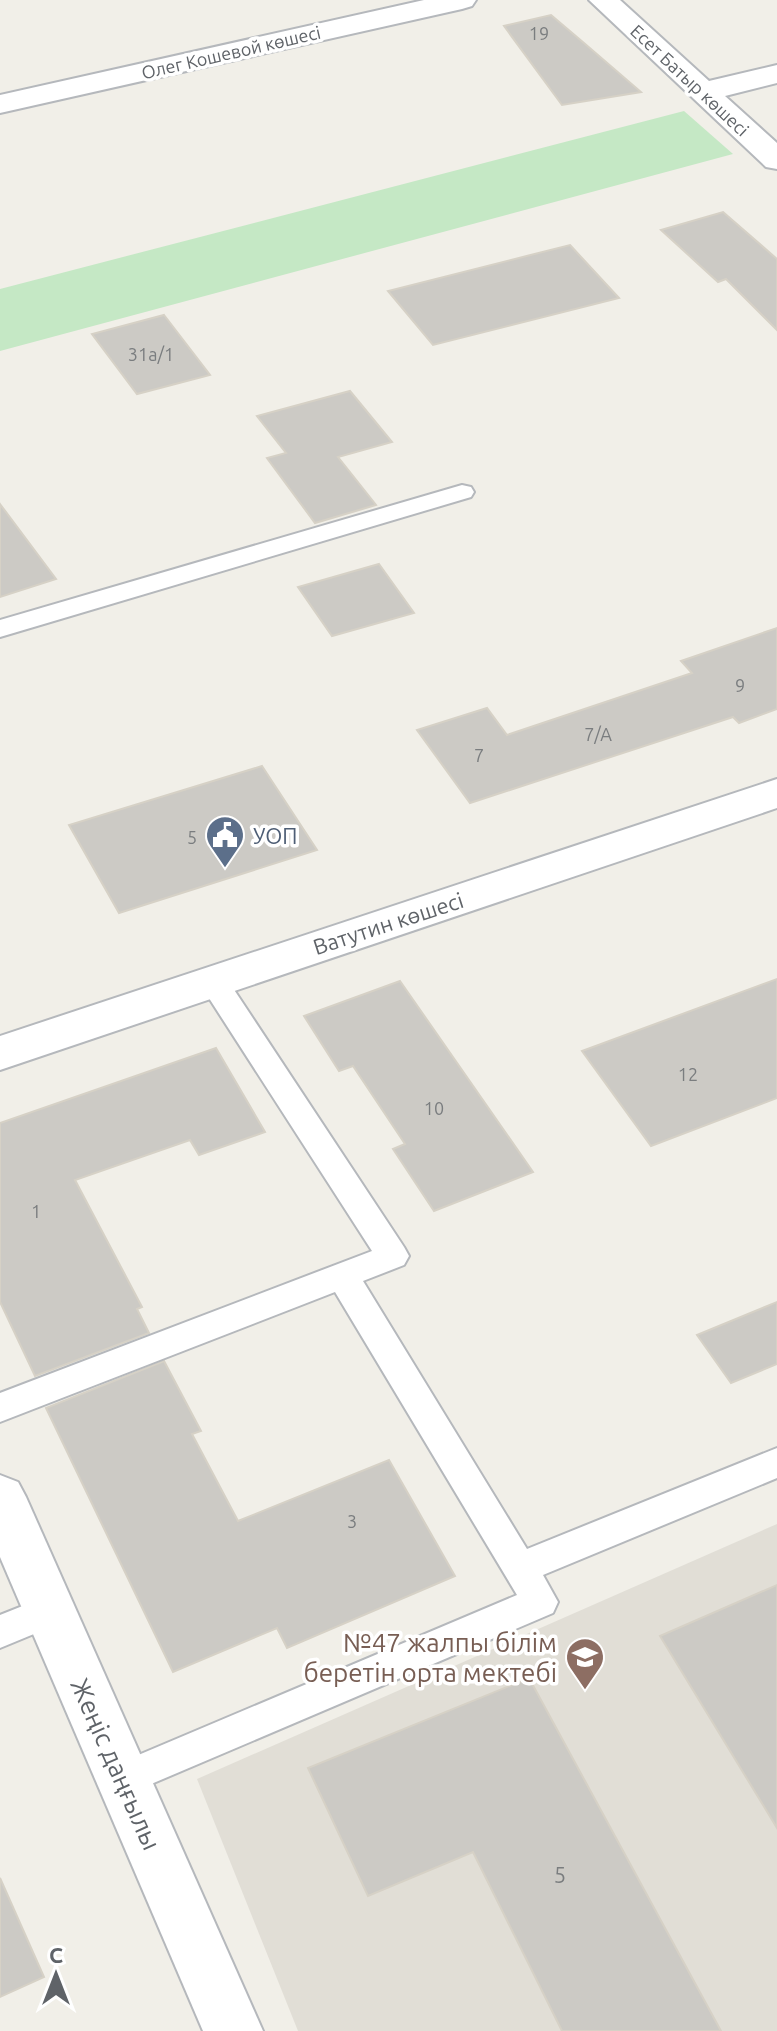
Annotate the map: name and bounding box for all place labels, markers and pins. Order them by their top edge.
public building icon: УОП [204,814,246,869]
place label: УОП [253,823,297,848]
place label: №47 жалпы білім беретін орта мектебі [303,1628,557,1687]
school or university icon: №47 жалпы білім беретін орта мектебі [564,1636,606,1691]

